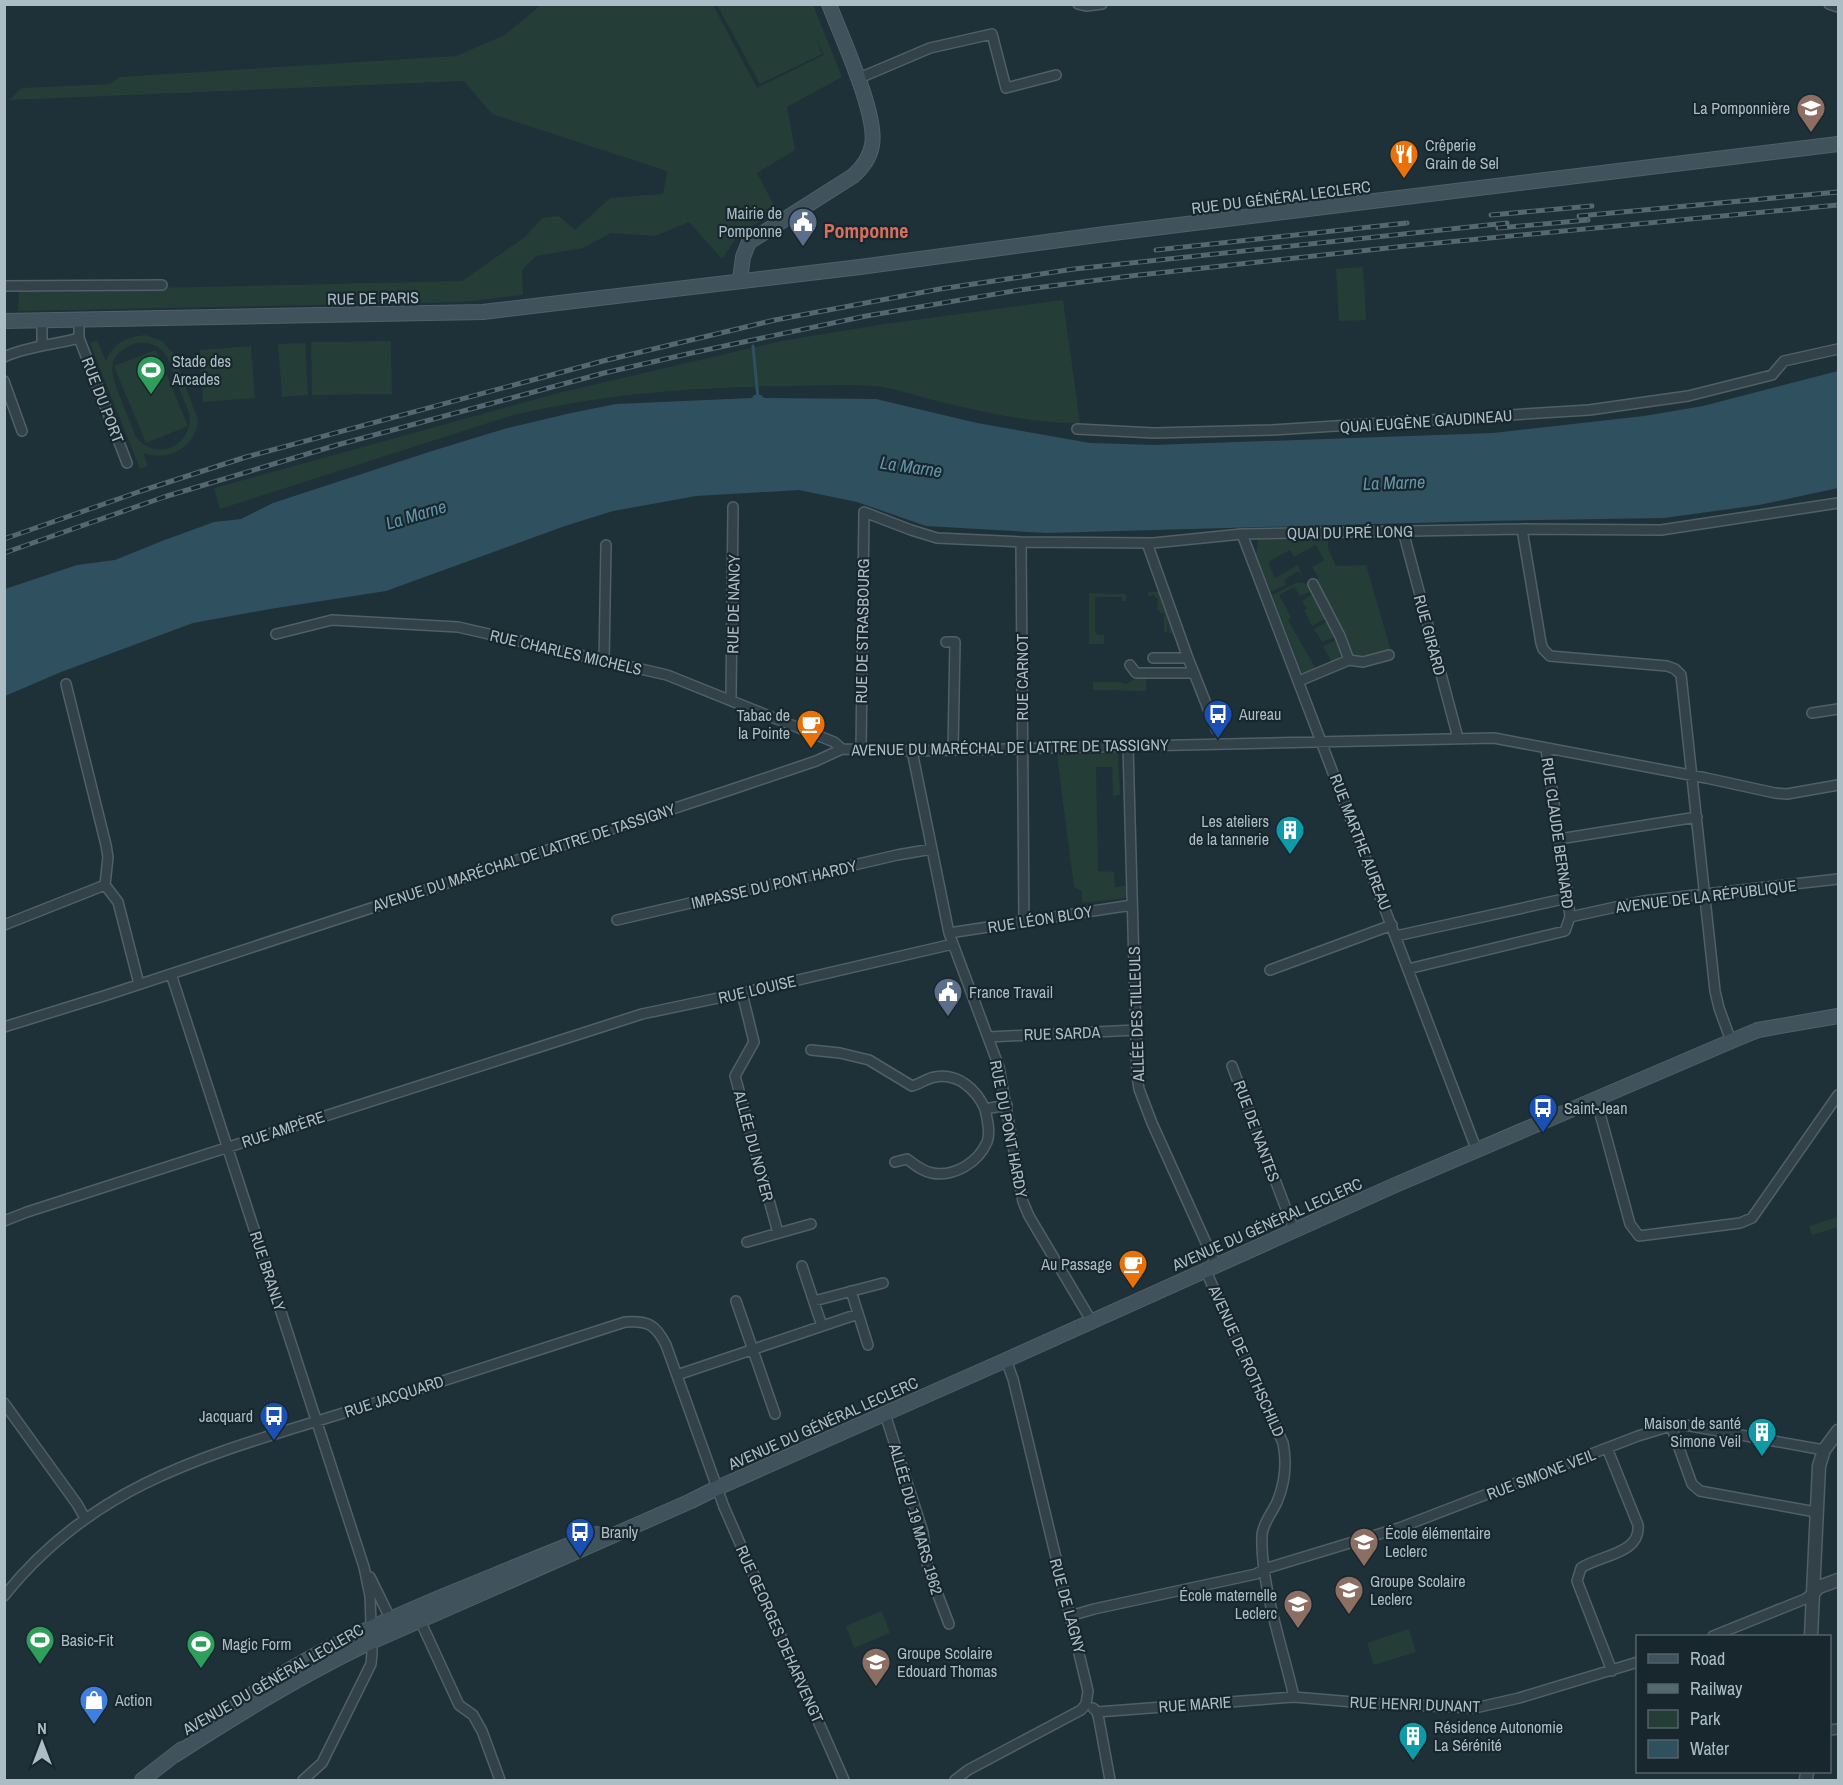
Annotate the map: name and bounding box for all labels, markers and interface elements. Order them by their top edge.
school or university icon: La Pomponnière [1795,92,1827,134]
place label: La Pomponnière [1693,97,1790,119]
place label: Crêperie Grain de Sel [1425,134,1499,174]
restaurant icon: Crêperie Grain de Sel [1388,138,1420,180]
street label: RUE DU GÉNÉRAL LECLERC [1190,175,1372,219]
place label: Mairie de Pomponne [719,202,782,242]
public building icon: Mairie de Pomponne [787,206,819,248]
district label: Pomponne [824,217,908,244]
street label: RUE DE PARIS [327,286,419,310]
place label: Stade des Arcades [171,350,231,390]
street label: RUE DU PORT [77,354,129,446]
sports icon: Stade des Arcades [135,354,167,396]
street label: QUAI EUGÈNE GAUDINEAU [1339,404,1513,438]
water label: La Marne [878,450,944,483]
water label: La Marne [1362,469,1426,496]
water label: La Marne [382,493,449,536]
street label: QUAI DU PRÉ LONG [1287,520,1413,544]
street label: RUE DE NANCY [721,554,745,654]
street label: RUE DE STRASBOURG [850,558,874,704]
street label: RUE GIRARD [1409,592,1451,678]
street label: RUE CHARLES MICHELS [488,624,644,680]
street label: RUE CARNOT [1011,634,1033,720]
bus stop icon: Aureau [1202,698,1234,740]
place label: Aureau [1238,703,1281,725]
place label: Tabac de la Pointe [736,704,790,744]
cafe icon: Tabac de la Pointe [795,708,827,750]
street label: AVENUE DU MARÉCHAL DE LATTRE DE TASSIGNY [850,733,1169,761]
street label: RUE CLAUDE BERNARD [1537,756,1579,910]
street label: RUE MARTHE AUREAU [1325,771,1397,913]
street label: AVENUE DU MARÉCHAL DE LATTRE DE TASSIGNY [369,797,678,917]
place label: Les ateliers de la tannerie [1189,810,1269,850]
building icon: Les ateliers de la tannerie [1274,814,1306,856]
street label: IMPASSE DU PONT HARDY [689,854,859,914]
street label: AVENUE DE LA RÉPUBLIQUE [1613,874,1798,918]
street label: RUE LÉON BLOY [986,900,1094,938]
street label: ALLÉE DES TILLEULS [1123,946,1149,1083]
street label: RUE LOUISE [716,969,798,1009]
public building icon: France Travail [932,976,964,1018]
place label: France Travail [969,981,1053,1003]
street label: RUE SARDA [1023,1021,1101,1045]
street label: RUE DU PONT HARDY [985,1058,1033,1200]
street label: RUE DE NANTES [1228,1077,1286,1185]
street label: ALLÉE DU NOYER [728,1087,779,1204]
bus stop icon: Saint-Jean [1527,1092,1559,1134]
place label: Saint-Jean [1564,1097,1627,1119]
street label: RUE AMPÈRE [239,1105,327,1153]
street label: AVENUE DU GÉNÉRAL LECLERC [1168,1172,1365,1276]
street label: RUE BRANLY [245,1228,291,1314]
cafe icon: Au Passage [1117,1248,1149,1290]
place label: Au Passage [1040,1253,1112,1275]
street label: AVENUE DE ROTHSCHILD [1203,1281,1290,1440]
street label: RUE JACQUARD [341,1370,447,1422]
street label: AVENUE DU GÉNÉRAL LECLERC [724,1371,921,1475]
bus stop icon: Jacquard [258,1400,290,1442]
place label: Jacquard [199,1405,253,1427]
place label: Maison de santé Simone Veil [1644,1412,1741,1452]
building icon: Maison de santé Simone Veil [1746,1416,1778,1458]
street label: ALLÉE DU 19 MARS 1962 [884,1440,948,1597]
street label: RUE SIMONE VEIL [1483,1443,1599,1505]
bus stop icon: Branly [564,1516,596,1558]
place label: Branly [601,1521,639,1543]
place label: École élémentaire Leclerc [1385,1522,1491,1562]
school or university icon: École élémentaire Leclerc [1348,1526,1380,1568]
street label: RUE GEORGES DEHARVENGT [731,1542,829,1726]
street label: RUE DE LAGNY [1045,1556,1091,1656]
place label: Groupe Scolaire Leclerc [1370,1570,1466,1610]
school or university icon: Groupe Scolaire Leclerc [1333,1574,1365,1616]
place label: École maternelle Leclerc [1179,1584,1277,1624]
school or university icon: École maternelle Leclerc [1282,1588,1314,1630]
street label: AVENUE DU GÉNÉRAL LECLERC [178,1618,368,1740]
sports icon: Basic-Fit [24,1624,56,1666]
sports icon: Magic Form [185,1628,217,1670]
place label: Basic-Fit [61,1629,114,1651]
place label: Magic Form [222,1633,291,1655]
legend [1636,1635,1831,1773]
place label: Groupe Scolaire Edouard Thomas [897,1642,997,1682]
school or university icon: Groupe Scolaire Edouard Thomas [860,1646,892,1688]
text: Road [1690,1646,1725,1671]
text: Railway [1690,1676,1743,1701]
shop icon: Action [78,1684,110,1726]
place label: Action [114,1689,152,1711]
street label: RUE MARIE [1158,1690,1232,1718]
street label: RUE HENRI DUNANT [1349,1691,1481,1717]
text: Park [1690,1706,1721,1731]
north arrow [12,1713,72,1773]
place label: Résidence Autonomie La Sérénité [1434,1716,1563,1756]
text: N [37,1717,47,1739]
building icon: Résidence Autonomie La Sérénité [1397,1720,1429,1762]
text: Water [1690,1736,1729,1761]

